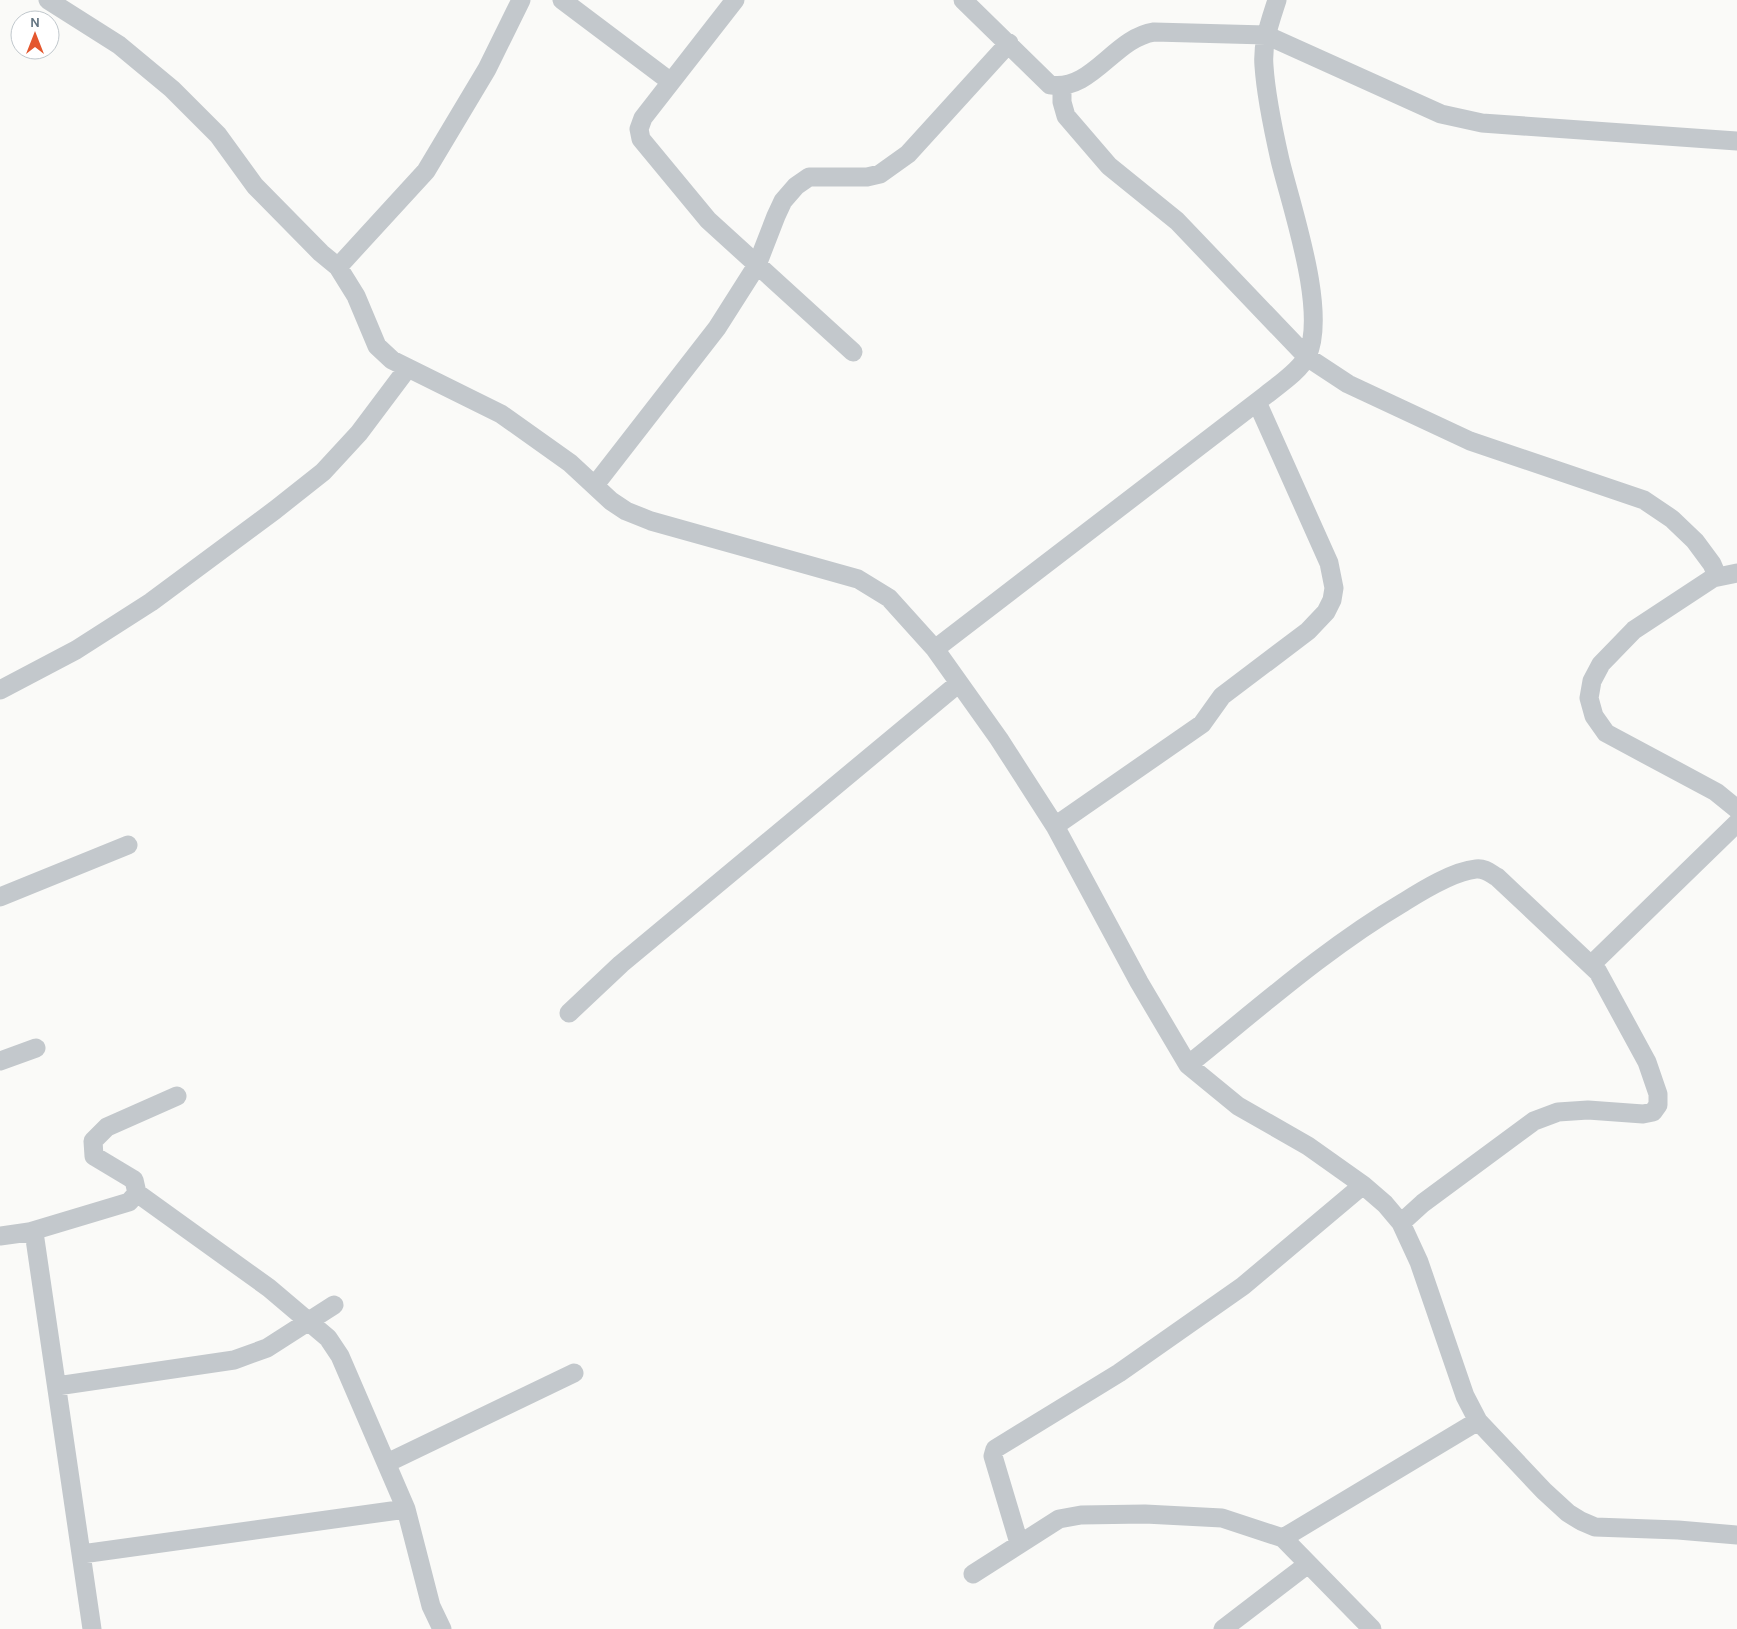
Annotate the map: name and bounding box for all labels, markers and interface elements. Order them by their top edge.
north arrow [10,10,60,60]
text: N [30,14,40,31]

